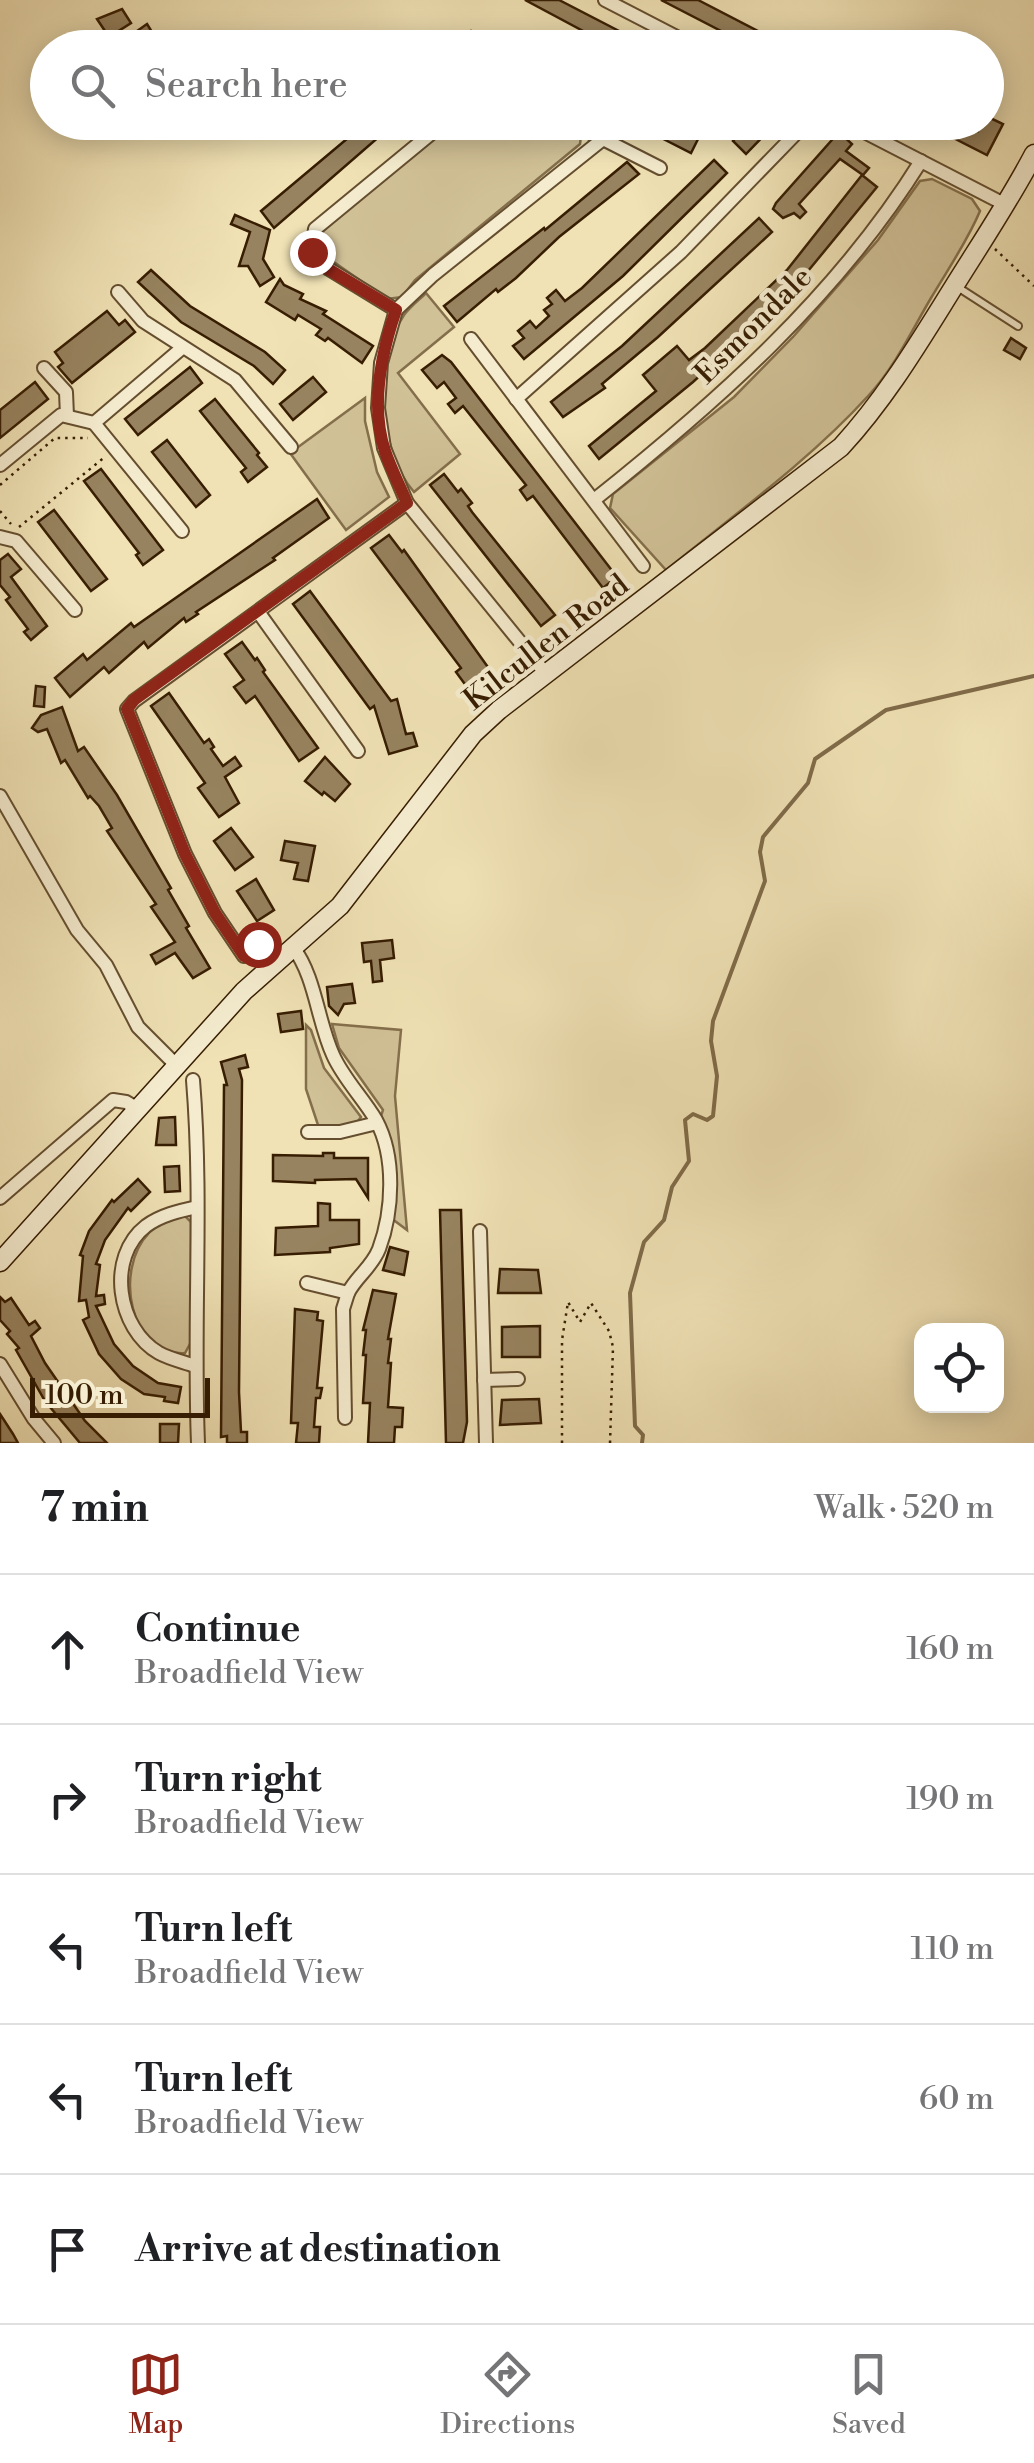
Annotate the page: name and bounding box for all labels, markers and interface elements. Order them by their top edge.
search box [30,30,1004,140]
icon: search [65,58,120,113]
text: Search here [145,62,348,109]
route end [290,230,336,276]
street label: Esmondale [687,259,821,393]
street label: Kilcullen Road [456,566,637,719]
route start [236,922,282,968]
map controls [914,1323,1004,1413]
button: locate [914,1323,1004,1413]
scale bar [30,1373,210,1418]
text: 100 m [45,1378,124,1413]
text: 7 min [40,1482,149,1535]
text: Walk · 520 m [814,1488,994,1528]
text: Continue [135,1606,300,1653]
icon: ahead [40,1622,95,1677]
text: 160 m [906,1629,994,1669]
text: Broadfield View [135,1653,363,1693]
text: Turn right [135,1756,321,1803]
icon: right [40,1772,95,1827]
text: 190 m [906,1779,994,1819]
text: Broadfield View [135,1803,363,1843]
text: Turn left [135,1906,292,1953]
icon: left [40,1922,95,1977]
text: 110 m [911,1929,994,1969]
text: Broadfield View [135,1953,363,1993]
text: Turn left [135,2056,292,2103]
icon: left [40,2072,95,2127]
text: 60 m [919,2079,994,2119]
text: Broadfield View [135,2103,363,2143]
icon: arrive [40,2222,95,2277]
text: Arrive at destination [135,2226,501,2273]
tab: Map [128,2347,183,2442]
tab: Directions [440,2347,575,2442]
tab: Saved [832,2347,906,2442]

